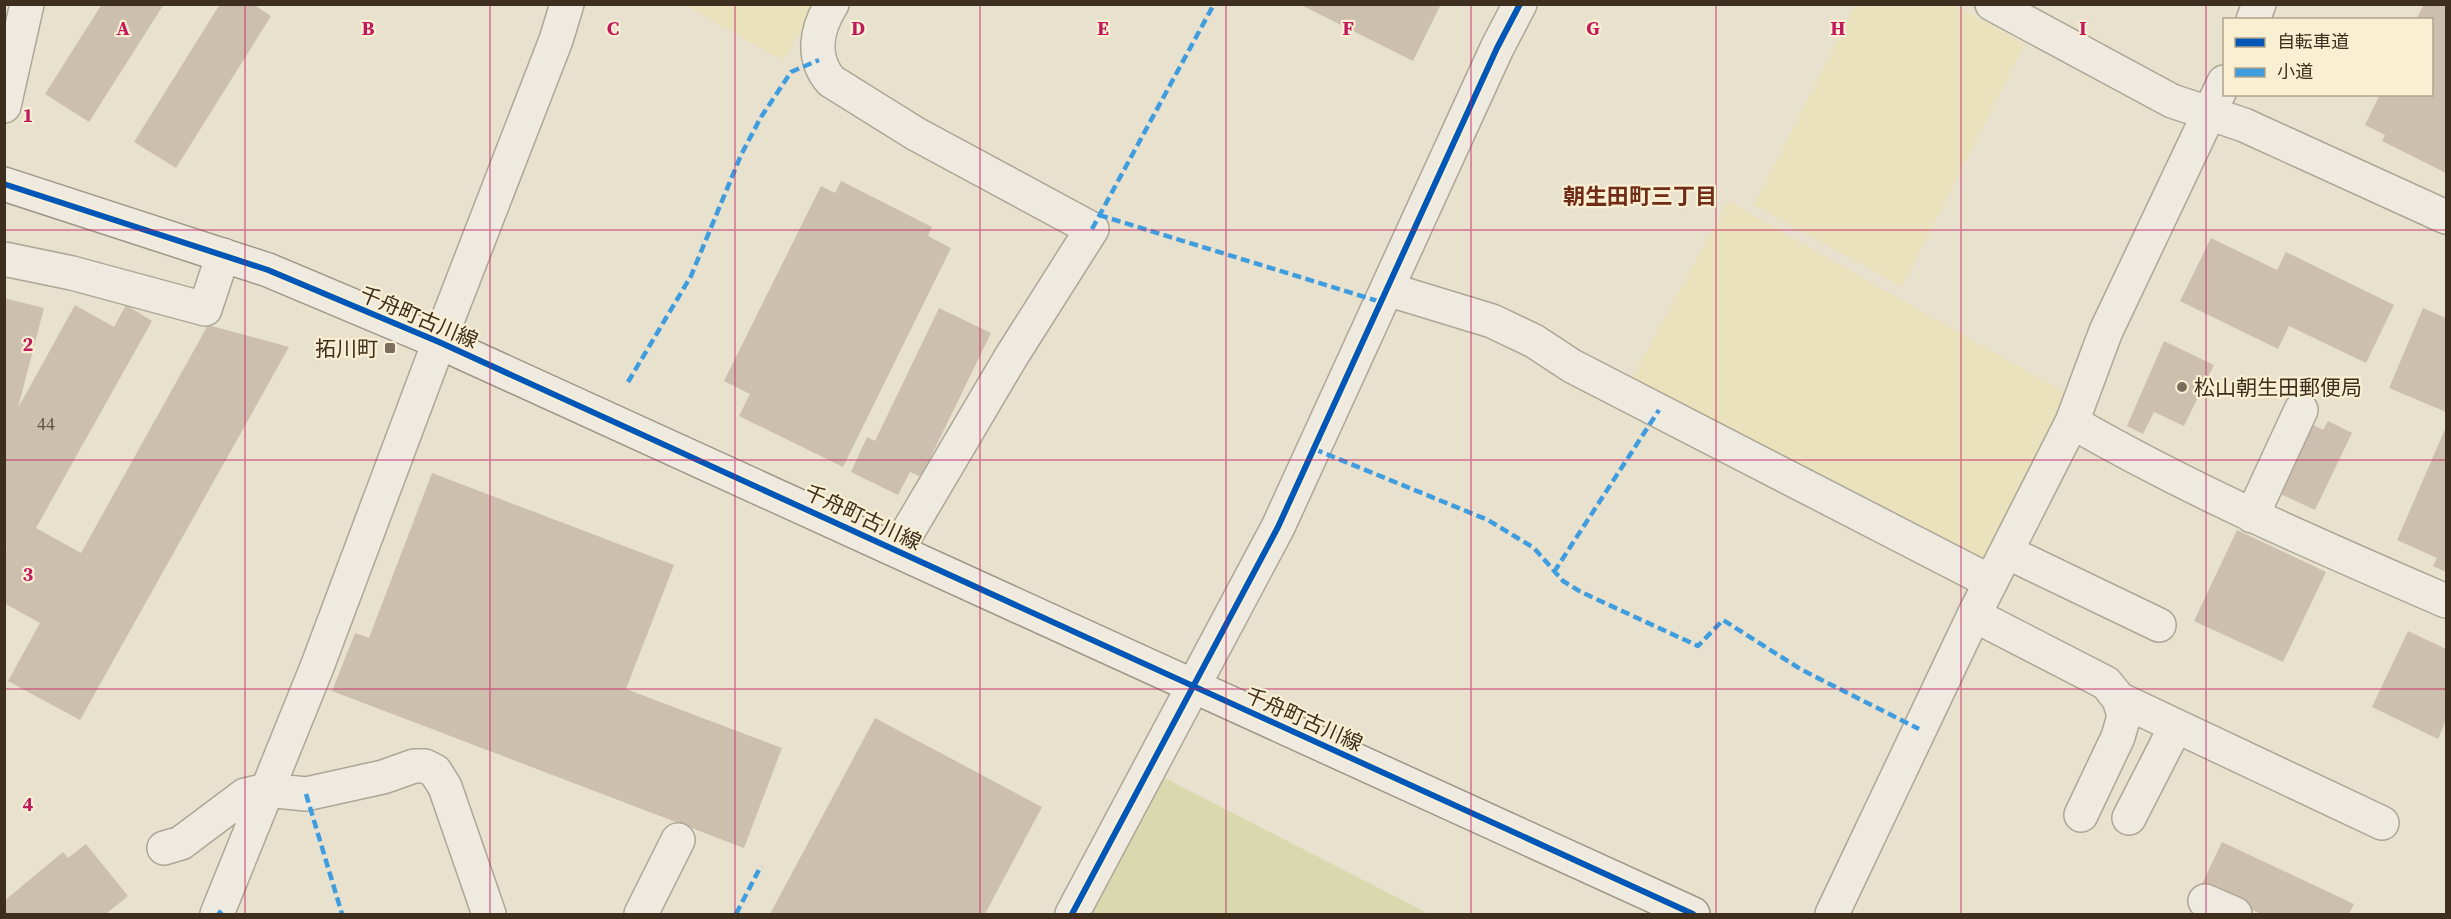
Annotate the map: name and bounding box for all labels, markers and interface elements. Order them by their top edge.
text: A [116,14,130,42]
text: B [361,14,375,42]
text: C [607,14,619,42]
text: D [851,14,865,42]
text: E [1097,14,1109,42]
text: F [1342,14,1354,42]
text: G [1586,14,1600,42]
text: H [1830,14,1846,42]
text: I [2079,14,2087,42]
legend [2223,18,2433,96]
text: 自転車道 [2277,29,2349,54]
text: 小道 [2277,59,2313,84]
text: 1 [23,101,33,129]
district label: 朝生田町三丁目 [1563,181,1717,211]
street label: 千舟町古川線 [355,279,483,355]
text: 2 [23,330,34,358]
place label: 拓川町 [315,334,378,363]
marker: 拓川町 [383,341,397,355]
place label: 松山朝生田郵便局 [2194,373,2362,402]
marker: 松山朝生田郵便局 [2175,380,2189,394]
house number: 44 [37,411,55,436]
street label: 千舟町古川線 [800,477,926,557]
text: 3 [23,560,34,588]
street label: 千舟町古川線 [1241,680,1367,758]
text: 4 [23,790,34,818]

